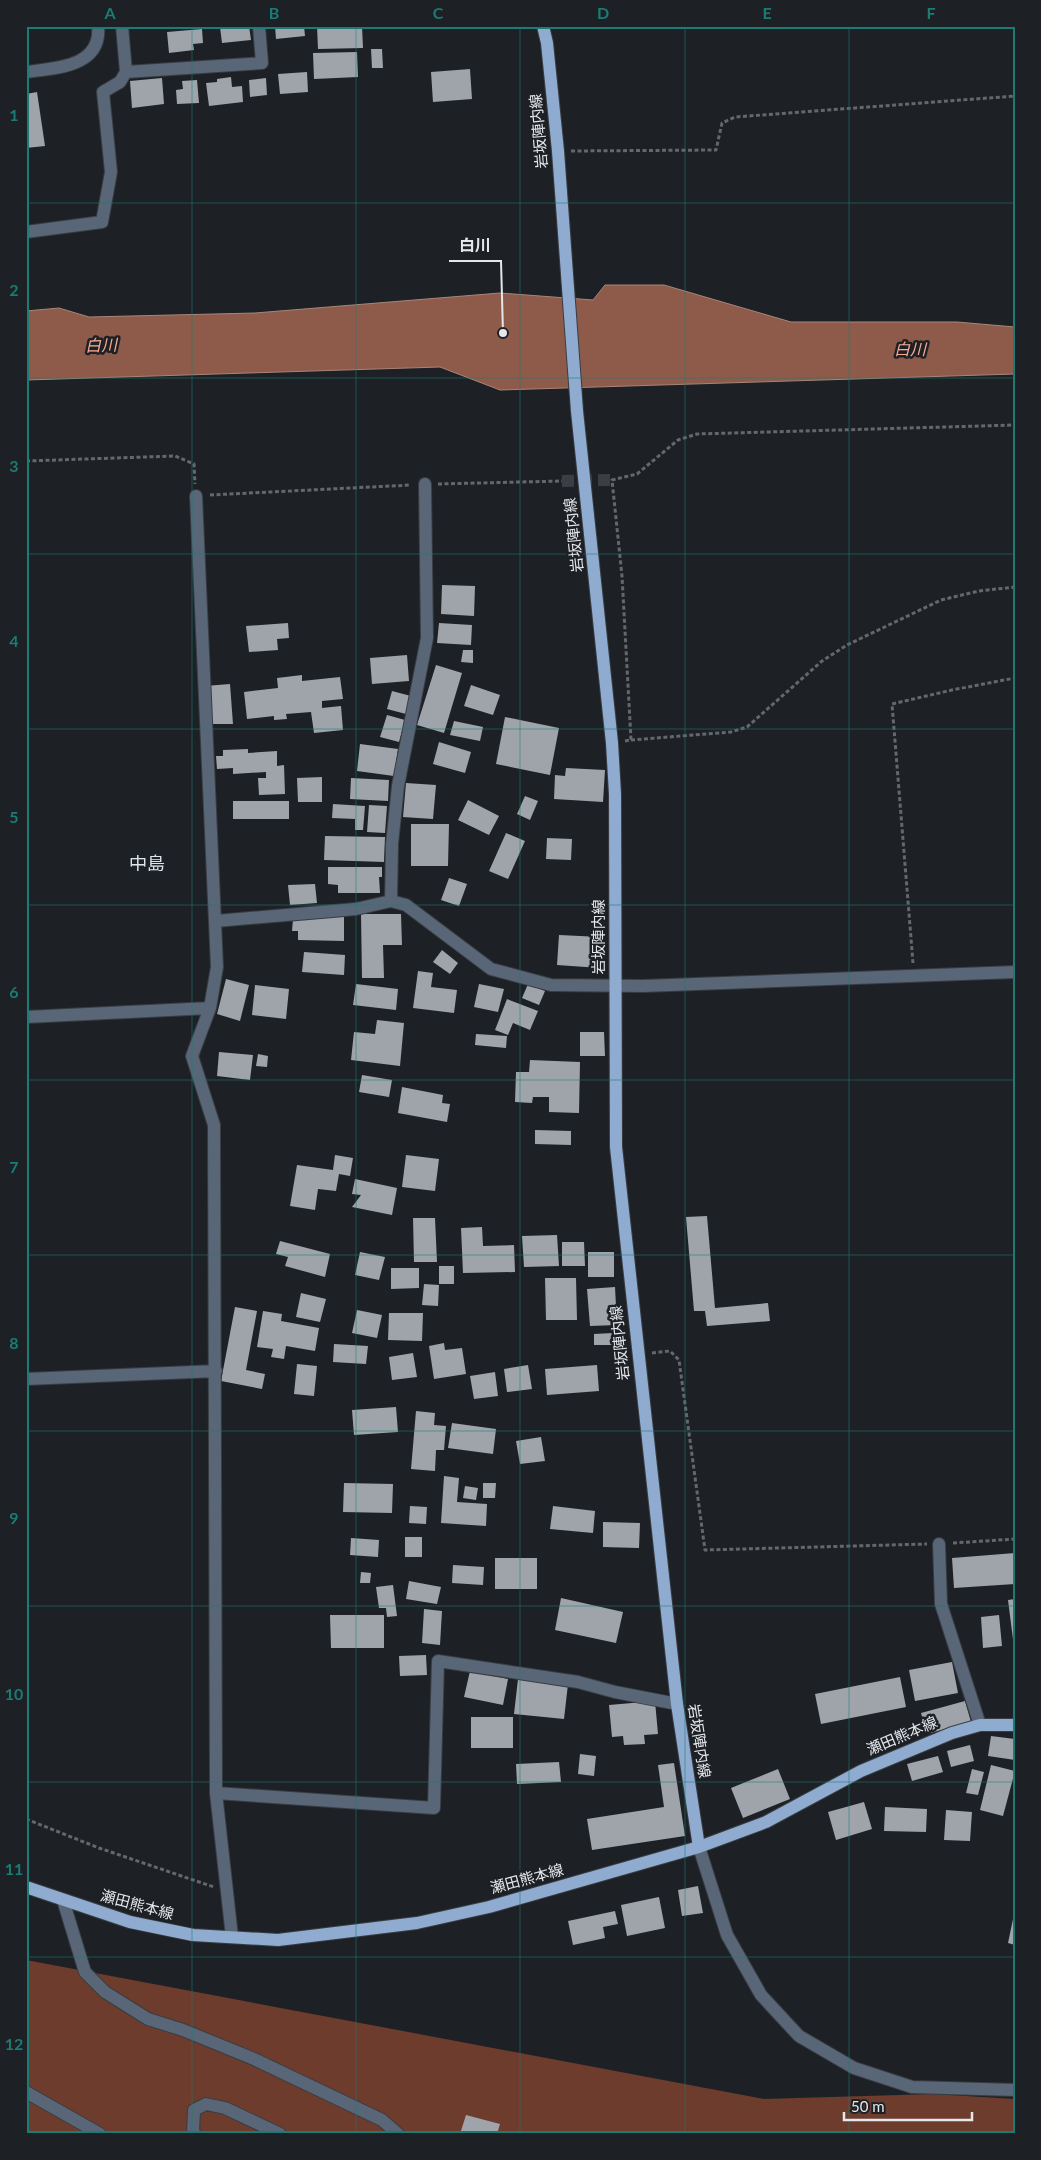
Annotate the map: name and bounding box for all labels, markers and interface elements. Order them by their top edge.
text: A [103,3,116,22]
text: B [269,3,279,22]
text: C [433,3,444,22]
text: D [597,3,609,22]
text: E [762,3,772,22]
text: F [926,3,936,22]
street label: 岩坂陣内線 [526,93,550,169]
text: 1 [9,105,19,124]
callout: 白川 [449,230,501,261]
text: 白川 [459,235,491,254]
text: 2 [9,280,19,299]
water label: 白川 [85,334,119,355]
water label: 白川 [894,339,928,358]
text: 3 [9,456,19,475]
street label: 岩坂陣内線 [560,497,586,573]
text: 4 [9,631,19,650]
text: 5 [9,807,19,826]
district label: 中島 [129,852,165,874]
street label: 岩坂陣内線 [589,899,607,975]
text: 6 [9,982,19,1001]
text: 7 [9,1157,19,1176]
street label: 岩坂陣内線 [606,1305,632,1381]
text: 8 [9,1333,19,1352]
text: 9 [9,1508,19,1527]
text: 10 [5,1684,23,1703]
street label: 岩坂陣内線 [685,1702,715,1779]
street label: 瀬田熊本線 [864,1712,940,1758]
text: 11 [5,1859,23,1878]
street label: 瀬田熊本線 [488,1860,565,1896]
street label: 瀬田熊本線 [99,1886,176,1922]
text: 12 [5,2034,23,2053]
scale bar [844,2090,971,2122]
text: 50 m [851,2097,885,2115]

